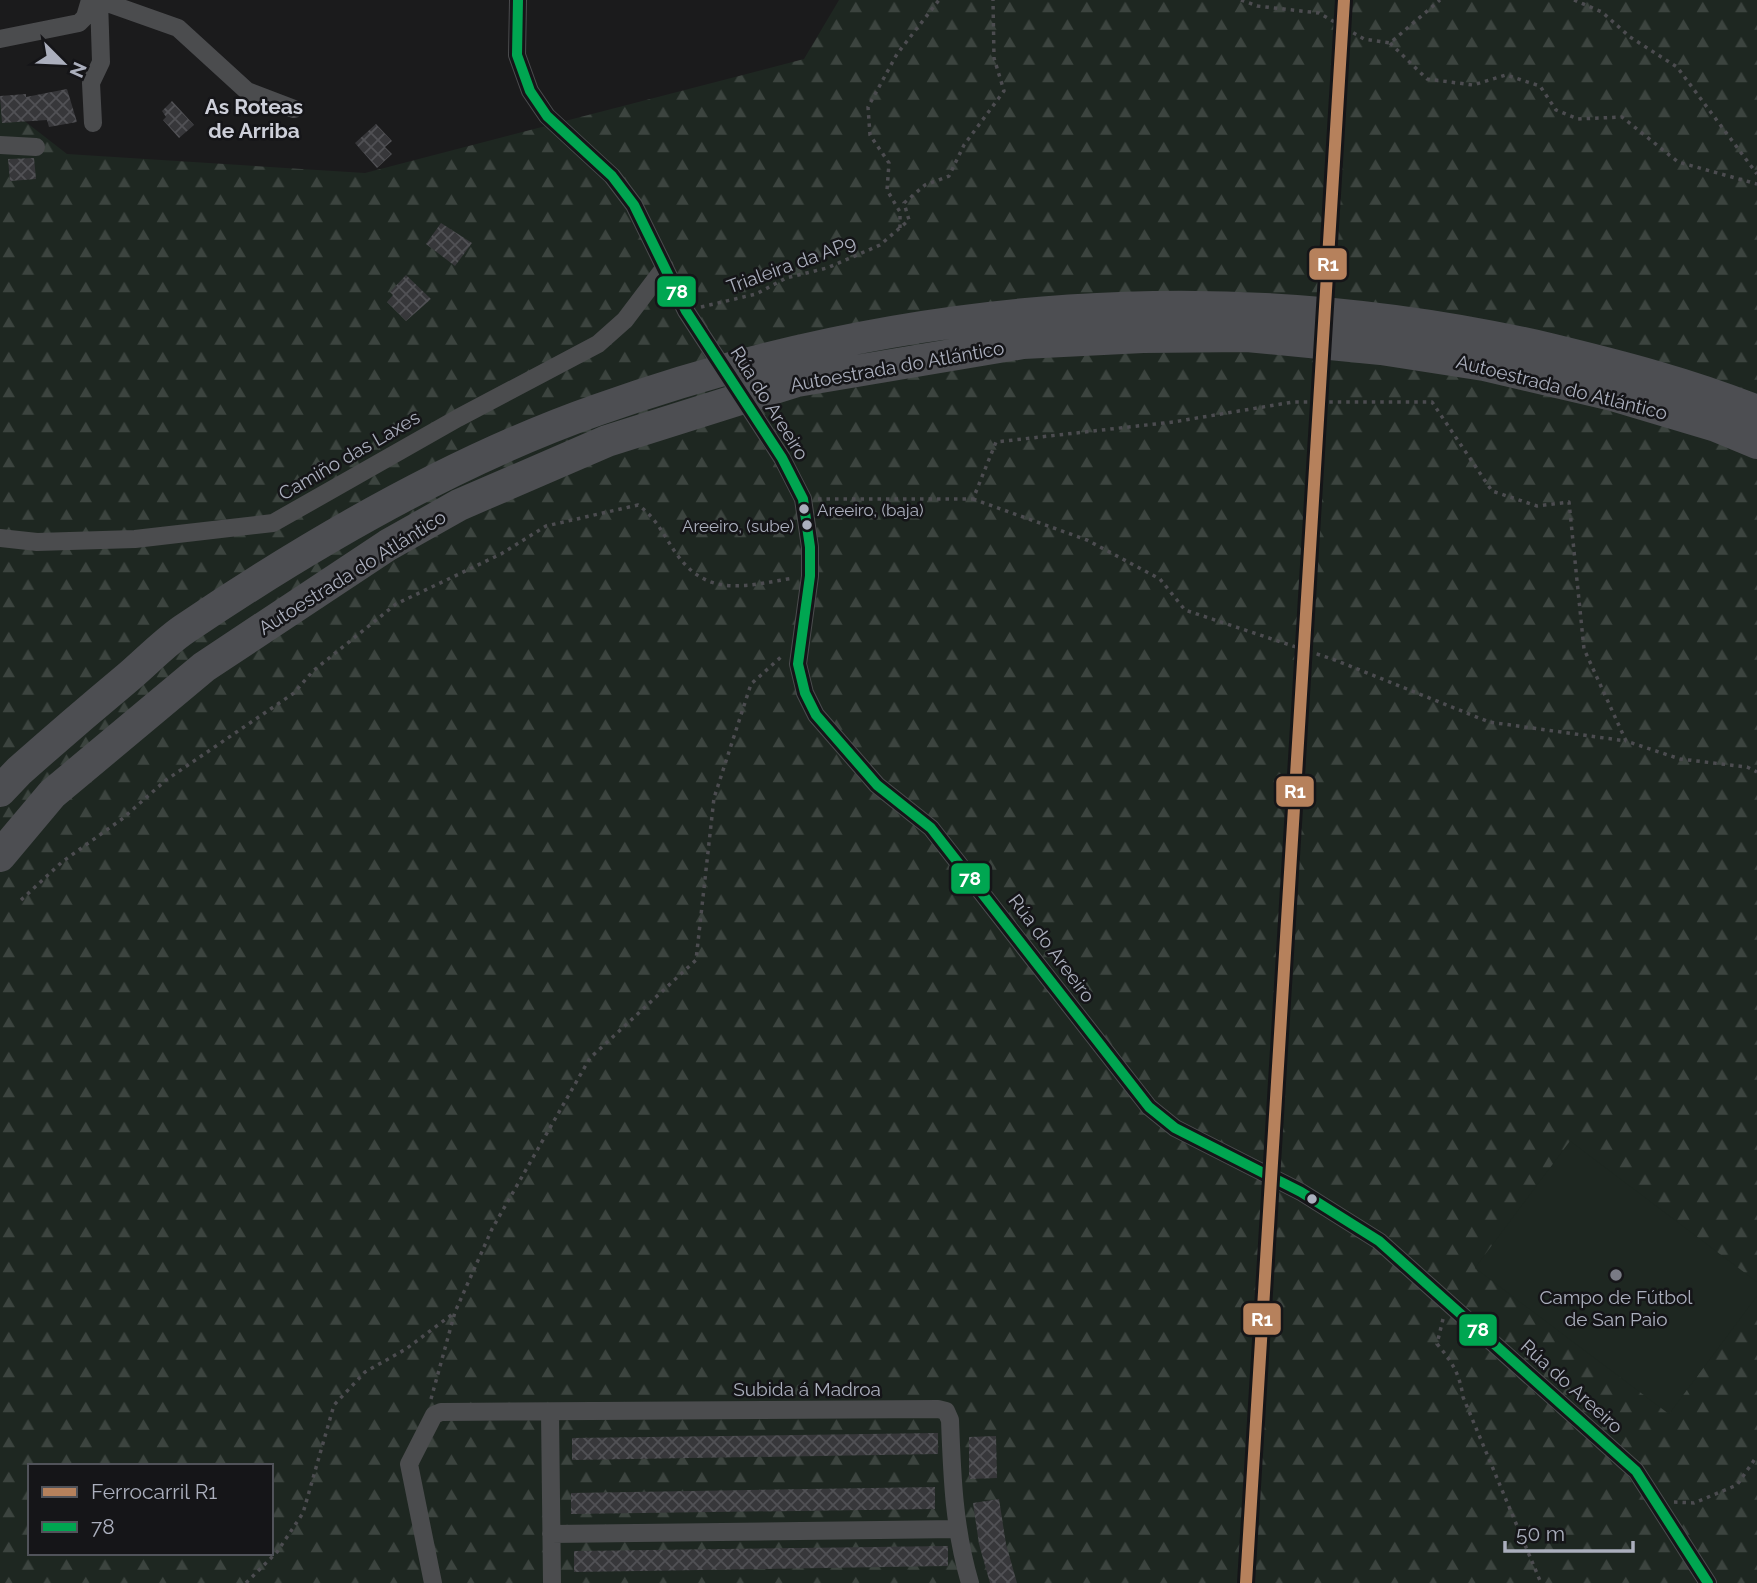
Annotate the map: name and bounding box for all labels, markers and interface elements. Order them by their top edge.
north arrow [28,28,98,98]
text: N [66,59,92,81]
district label: As Roteas de Arriba [205,94,303,143]
street label: Trialeira da AP9 [724,230,858,298]
line badge: R1 [1308,247,1348,281]
text: R1 [1317,253,1339,275]
line badge: 78 [656,275,697,308]
text: 78 [666,280,688,302]
street label: Autoestrada do Atlántico [788,336,1006,396]
street label: Rúa do Areeiro [726,342,814,464]
street label: Autoestrada do Atlántico [1454,350,1670,424]
street label: Camiño das Laxes [275,406,423,504]
place label: Areeiro, (baja) [817,500,923,520]
marker: Areeiro, (baja) [797,502,811,516]
street label: Autoestrada do Atlántico [254,505,450,639]
place label: Areeiro, (sube) [682,516,794,536]
marker: Areeiro, (sube) [800,518,814,532]
line badge: R1 [1275,775,1315,808]
text: R1 [1284,780,1306,802]
line badge: 78 [950,862,991,895]
text: 78 [959,867,981,889]
street label: Rúa do Areeiro [1004,890,1100,1006]
unlabelled marker [1305,1192,1319,1206]
marker: Campo de Fútbol de San Paio [1608,1267,1624,1283]
place label: Campo de Fútbol de San Paio [1540,1286,1693,1330]
line badge: R1 [1242,1302,1282,1336]
text: R1 [1251,1308,1273,1330]
line badge: 78 [1458,1313,1498,1347]
text: 78 [1467,1318,1489,1340]
street label: Rúa do Areeiro [1517,1335,1627,1437]
street label: Subida á Madroa [733,1378,881,1400]
legend [28,1464,273,1555]
text: Ferrocarril R1 [91,1479,217,1504]
scale bar [1505,1510,1633,1554]
text: 78 [91,1514,115,1539]
text: 50 m [1516,1521,1565,1546]

